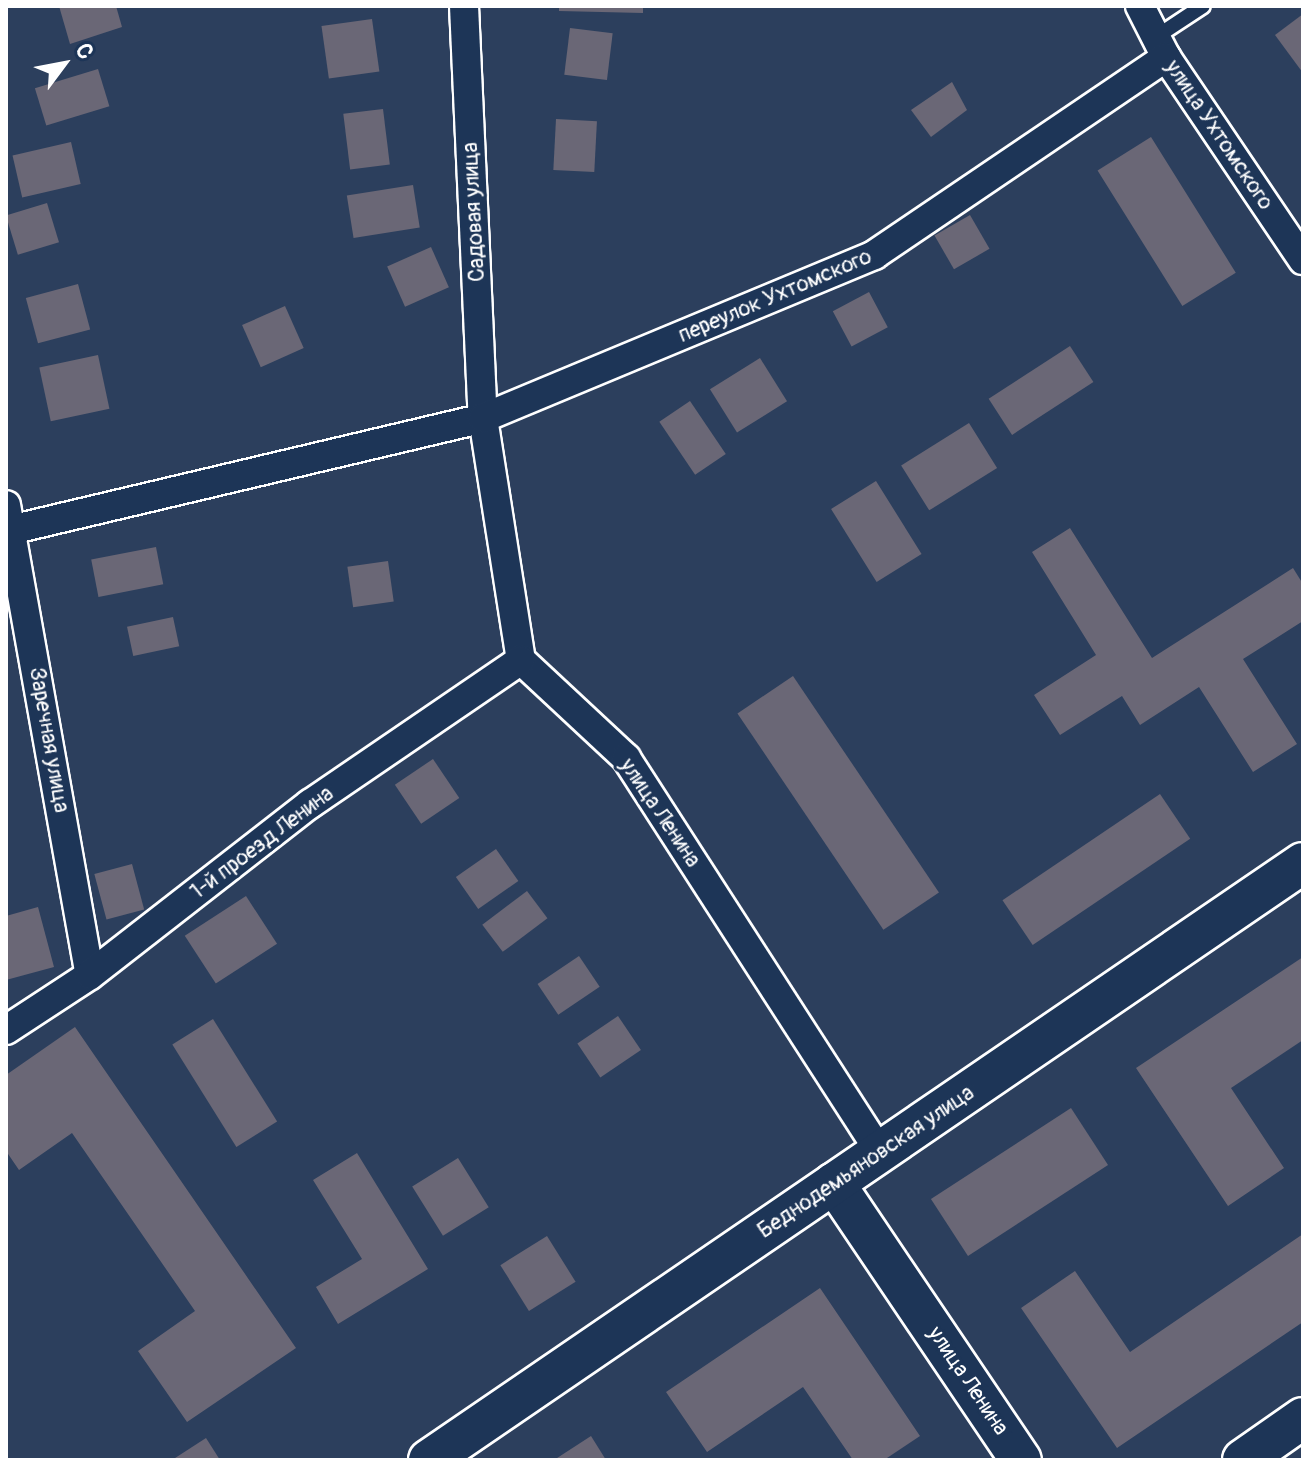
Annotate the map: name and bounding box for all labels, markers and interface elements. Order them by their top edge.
north arrow [24,24,104,104]
text: С [69,38,100,64]
street label: улица Ухтомского [1159,55,1279,215]
street label: Садовая улица [457,142,491,282]
street label: переулок Ухтомского [674,243,876,349]
street label: Заречная улица [23,665,75,815]
street label: улица Ленина [614,754,706,872]
street label: 1-й проезд Ленина [185,781,339,905]
street label: Беднодемьяновская улица [753,1080,979,1244]
street label: улица Ленина [922,1322,1014,1440]

